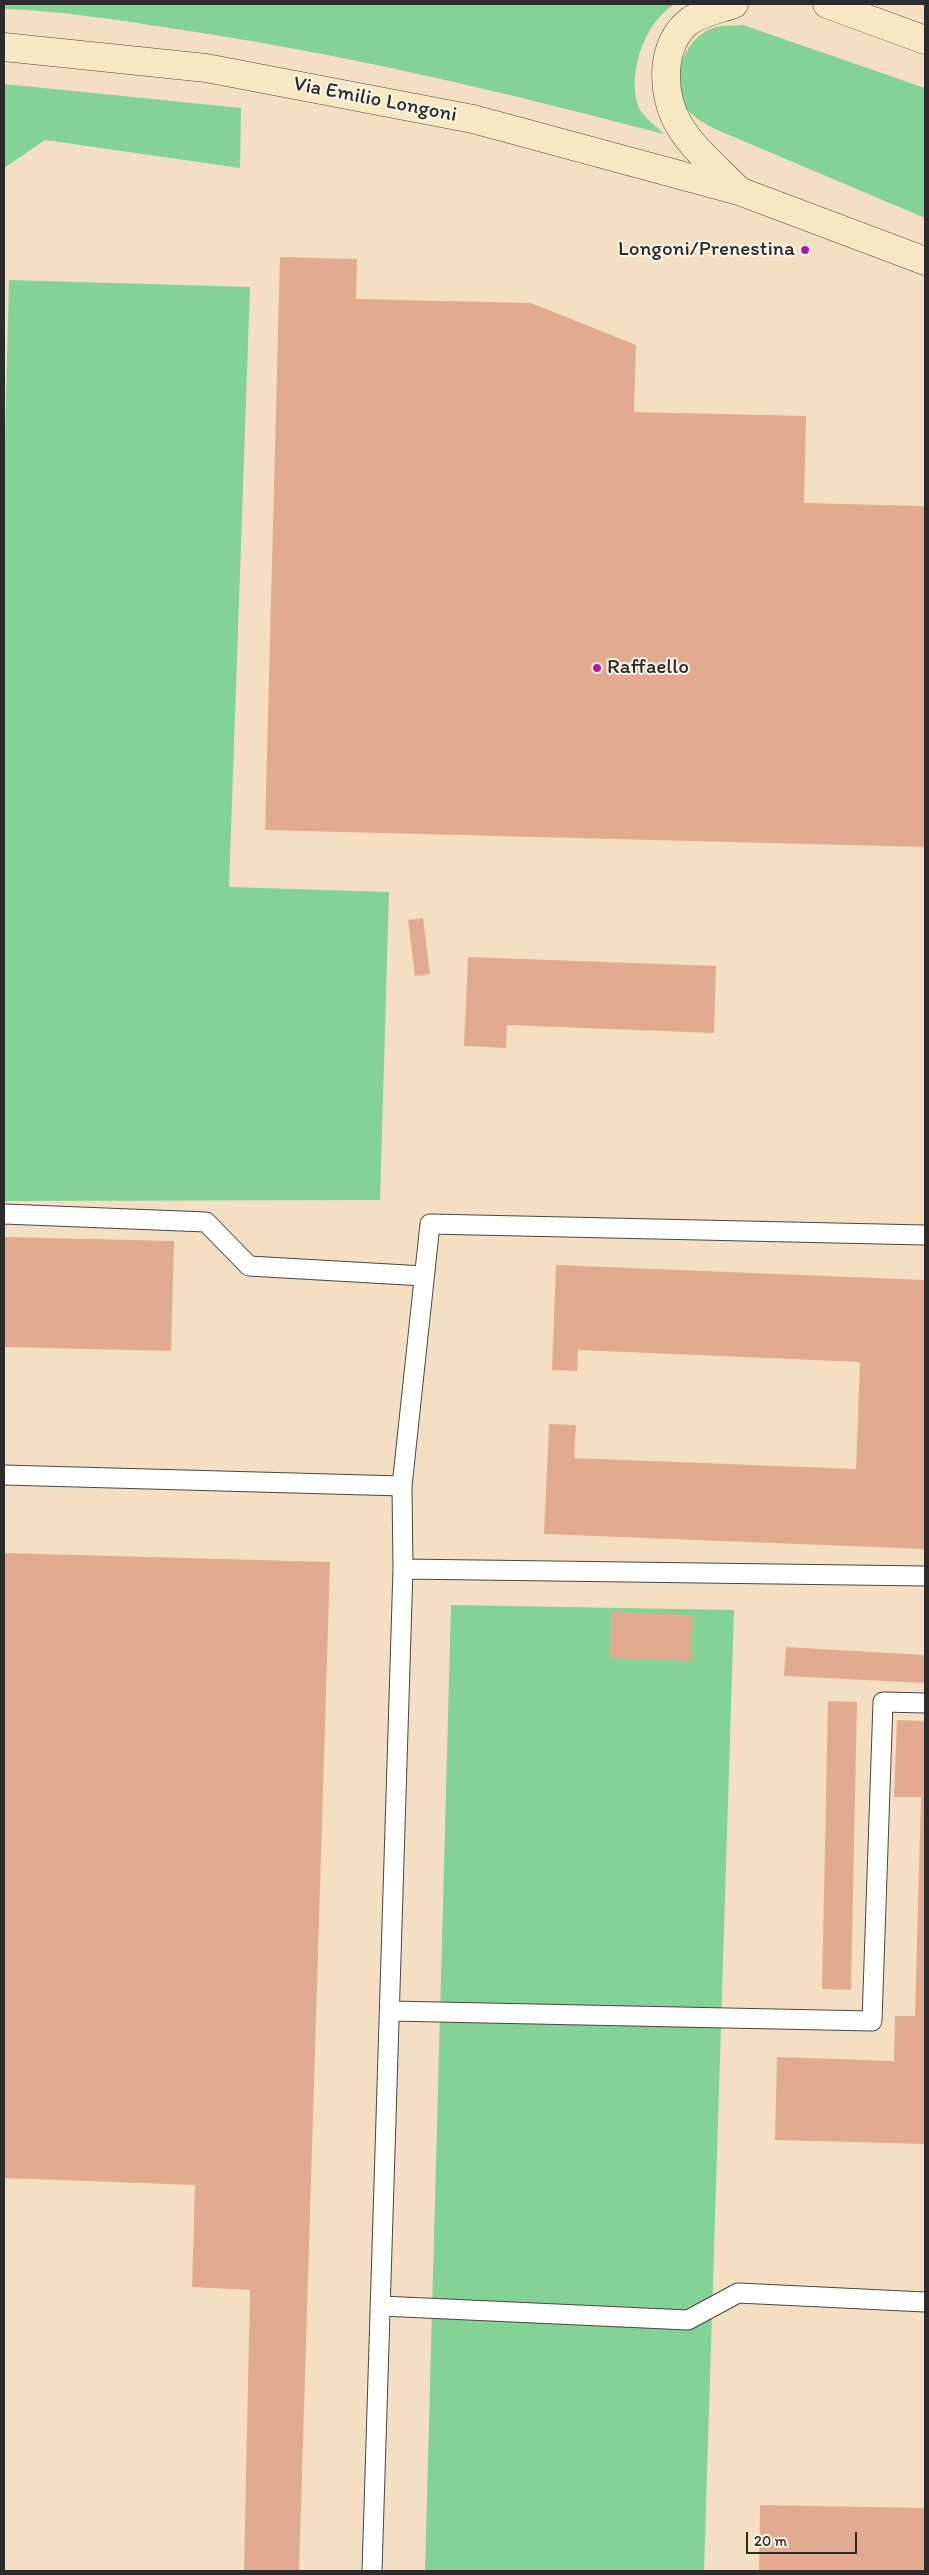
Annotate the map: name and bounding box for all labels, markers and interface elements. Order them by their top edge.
street label: Via Emilio Longoni [291,72,459,128]
place label: Longoni/Prenestina [618,237,795,263]
marker: Longoni/Prenestina [799,244,811,256]
place label: Raffaello [607,655,689,681]
marker: Raffaello [591,662,603,674]
scale bar [749,2522,860,2554]
text: 20 m [754,2532,787,2550]

